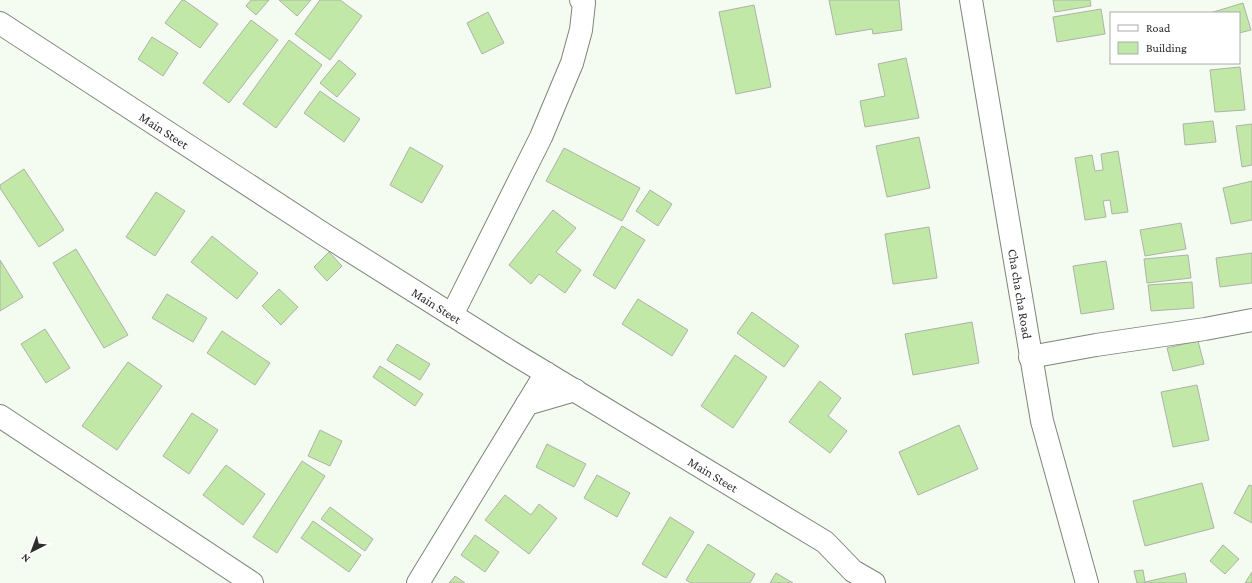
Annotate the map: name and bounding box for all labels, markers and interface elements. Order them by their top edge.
legend [1110,12,1240,64]
text: Road [1146,21,1171,35]
text: Building [1146,41,1187,55]
street label: Main Steet [136,109,192,152]
street label: Cha cha cha Road [1005,248,1035,340]
street label: Main Steet [409,285,465,327]
street label: Main Steet [685,454,741,496]
north arrow [12,531,52,571]
text: N [18,551,32,565]

